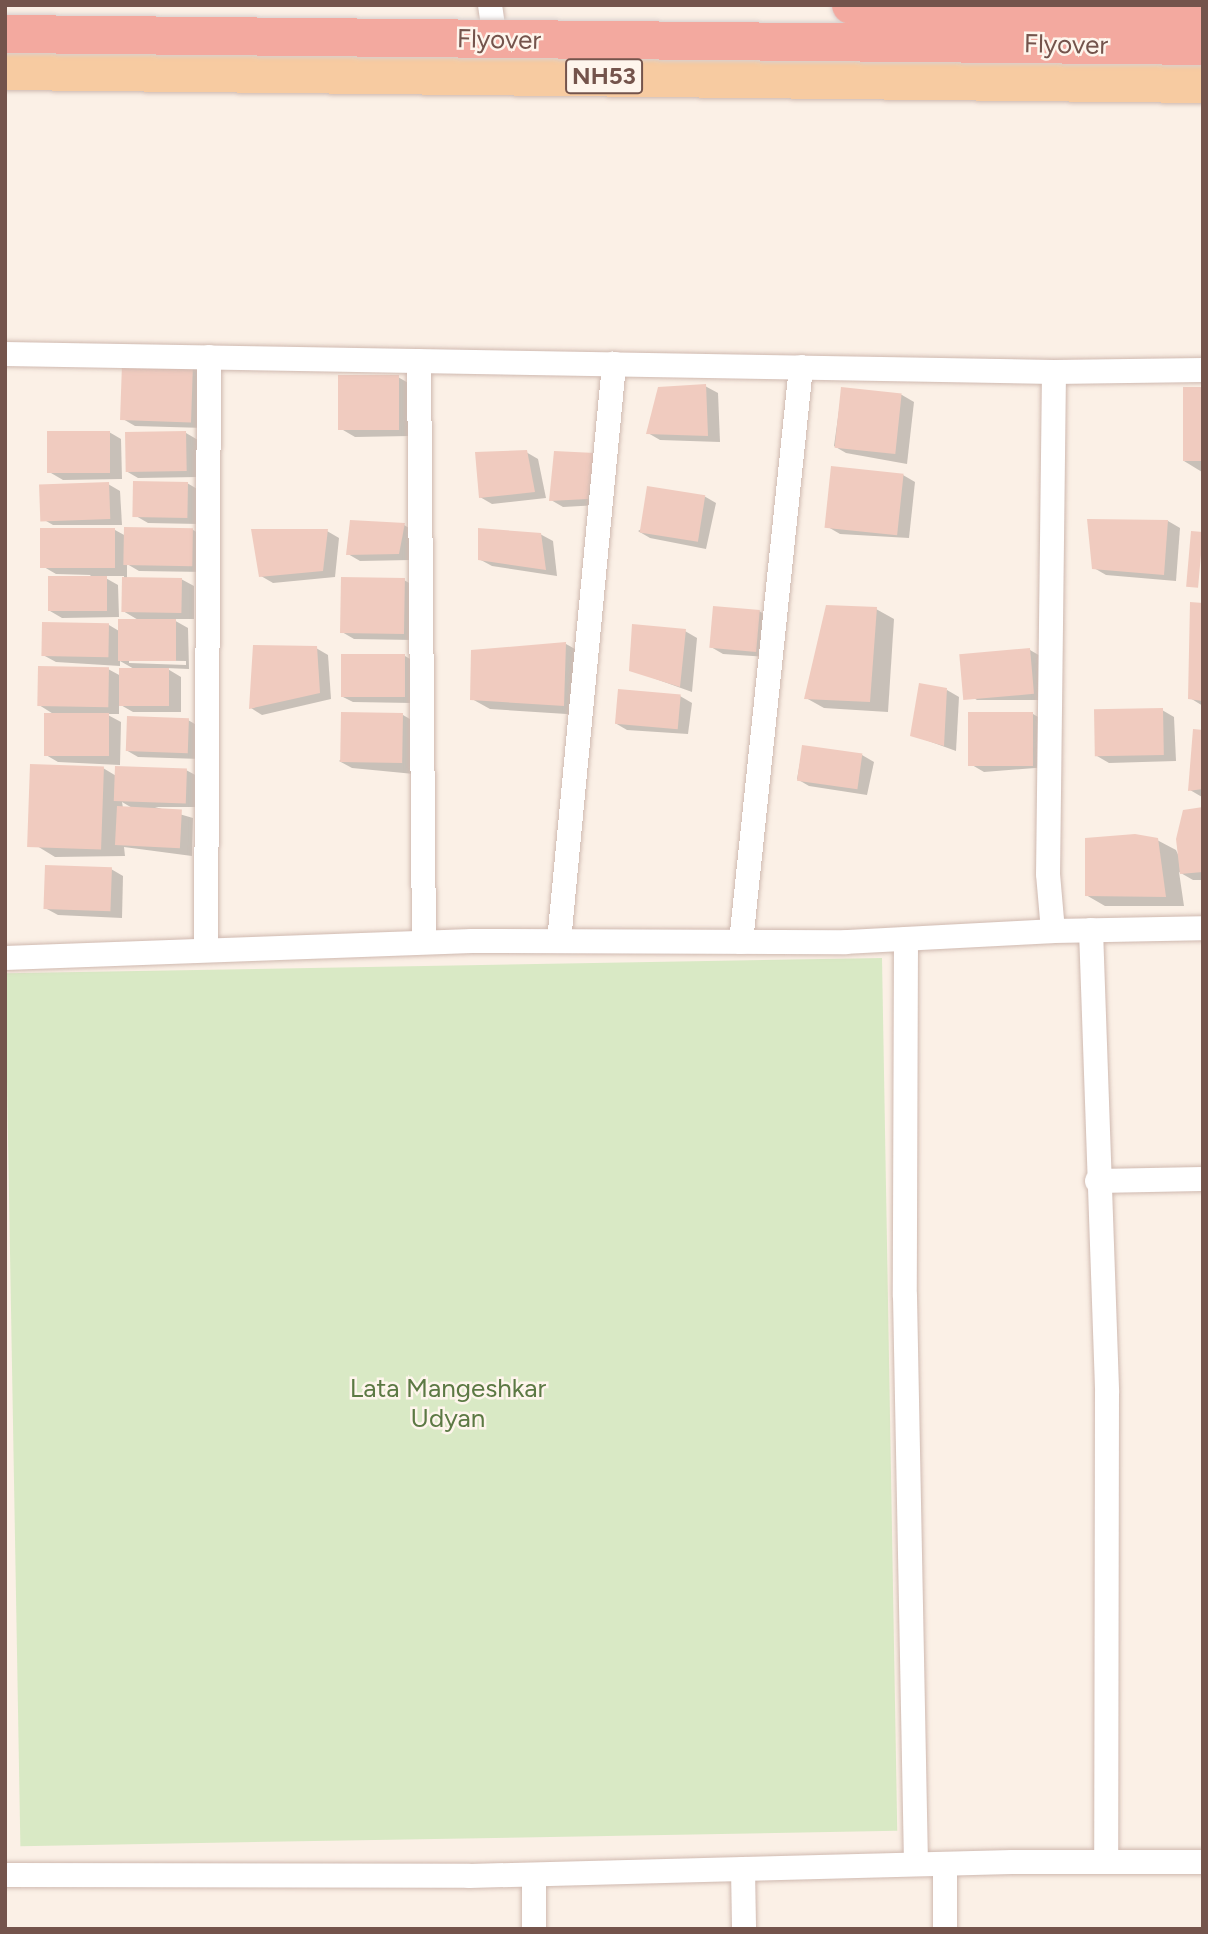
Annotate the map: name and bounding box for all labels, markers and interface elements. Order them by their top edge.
street label: Flyover [457,24,541,56]
street label: Flyover [1024,29,1108,61]
road number: NH53 [564,56,644,96]
park label: Lata Mangeshkar Udyan [350,1373,546,1434]

